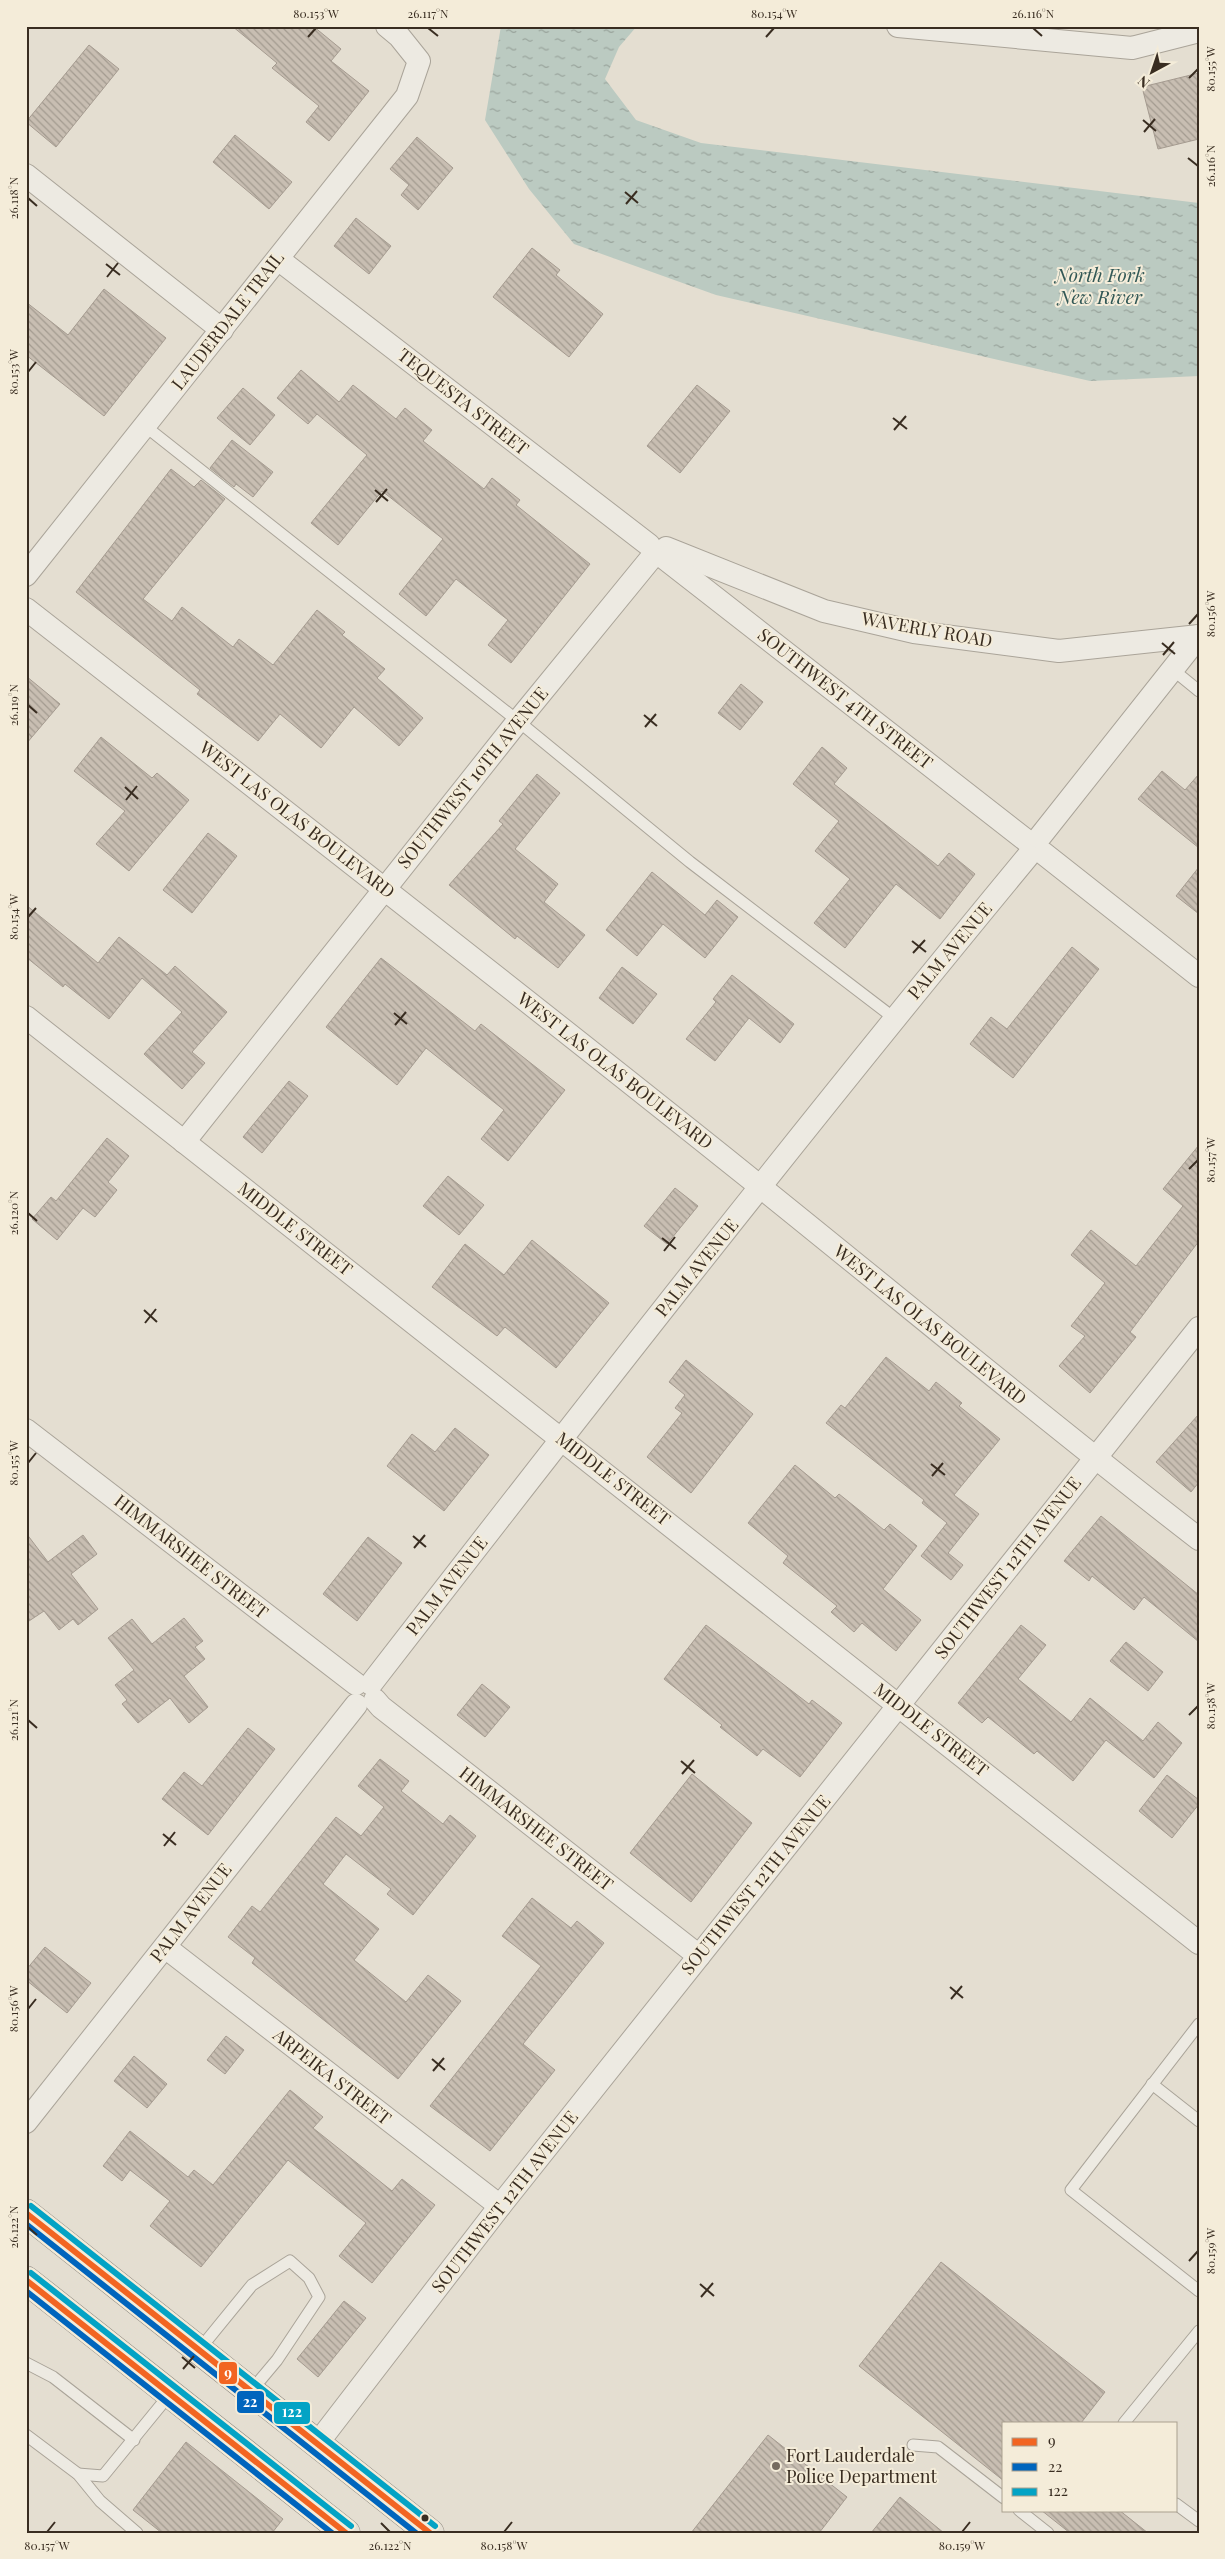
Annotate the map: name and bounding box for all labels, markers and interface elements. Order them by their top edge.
text: 80.153°W [293,5,339,21]
text: 26.117°N [407,5,449,21]
text: 80.154°W [751,5,797,21]
text: 26.116°N [1012,5,1055,21]
text: 80.155°W [1202,46,1218,92]
north arrow [1128,48,1178,98]
text: N [1133,72,1153,93]
text: 26.116°N [1202,144,1218,187]
text: 26.118°N [5,176,21,219]
street label: LAUDERDALE TRAIL [166,246,289,395]
water label: North Fork New River [1053,261,1145,309]
street label: TEQUESTA STREET [393,342,534,460]
text: 80.153°W [5,349,21,395]
text: 80.156°W [1202,591,1218,637]
street label: WAVERLY ROAD [859,606,994,652]
street label: SOUTHWEST 4TH STREET [753,622,938,774]
street label: SOUTHWEST 10TH AVENUE [391,682,553,873]
text: 26.119°N [5,683,21,726]
street label: WEST LAS OLAS BOULEVARD [194,735,400,903]
text: 80.154°W [5,894,21,940]
street label: PALM AVENUE [902,897,997,1004]
street label: WEST LAS OLAS BOULEVARD [512,986,718,1154]
text: 80.157°W [1202,1137,1218,1183]
street label: MIDDLE STREET [233,1176,358,1281]
text: 26.120°N [5,1190,21,1235]
street label: PALM AVENUE [649,1213,743,1321]
street label: WEST LAS OLAS BOULEVARD [828,1238,1032,1410]
street label: MIDDLE STREET [551,1426,676,1531]
text: 80.155°W [5,1440,21,1486]
street label: SOUTHWEST 12TH AVENUE [929,1471,1086,1663]
street label: HIMMARSHEE STREET [110,1489,274,1624]
street label: PALM AVENUE [400,1531,493,1640]
street label: MIDDLE STREET [869,1677,994,1782]
text: 80.158°W [1202,1682,1218,1729]
text: 26.121°N [5,1699,21,1741]
street label: HIMMARSHEE STREET [455,1761,619,1896]
street label: SOUTHWEST 12TH AVENUE [675,1789,835,1979]
street label: PALM AVENUE [144,1858,237,1967]
text: 80.156°W [5,1986,21,2032]
street label: ARPEIKA STREET [268,2022,397,2130]
street label: SOUTHWEST 12TH AVENUE [426,2105,583,2297]
text: 26.122°N [5,2205,21,2249]
text: 80.159°W [1202,2228,1218,2274]
line badge: 9 [218,2361,238,2385]
text: 9 [224,2363,232,2382]
line badge: 22 [236,2390,265,2414]
text: 22 [243,2392,257,2411]
line badge: 122 [273,2401,311,2425]
text: 122 [282,2402,302,2421]
legend [1002,2422,1178,2512]
text: 9 [1048,2430,1056,2450]
place label: Fort Lauderdale Police Department [786,2443,938,2488]
text: 22 [1048,2456,1062,2476]
marker: Fort Lauderdale Police Department [770,2460,782,2472]
text: 122 [1048,2480,1068,2500]
unlabelled marker [420,2513,430,2523]
text: 80.157°W [24,2537,70,2553]
text: 26.122°N [368,2537,412,2553]
text: 80.158°W [481,2537,528,2553]
text: 80.159°W [939,2537,985,2553]

